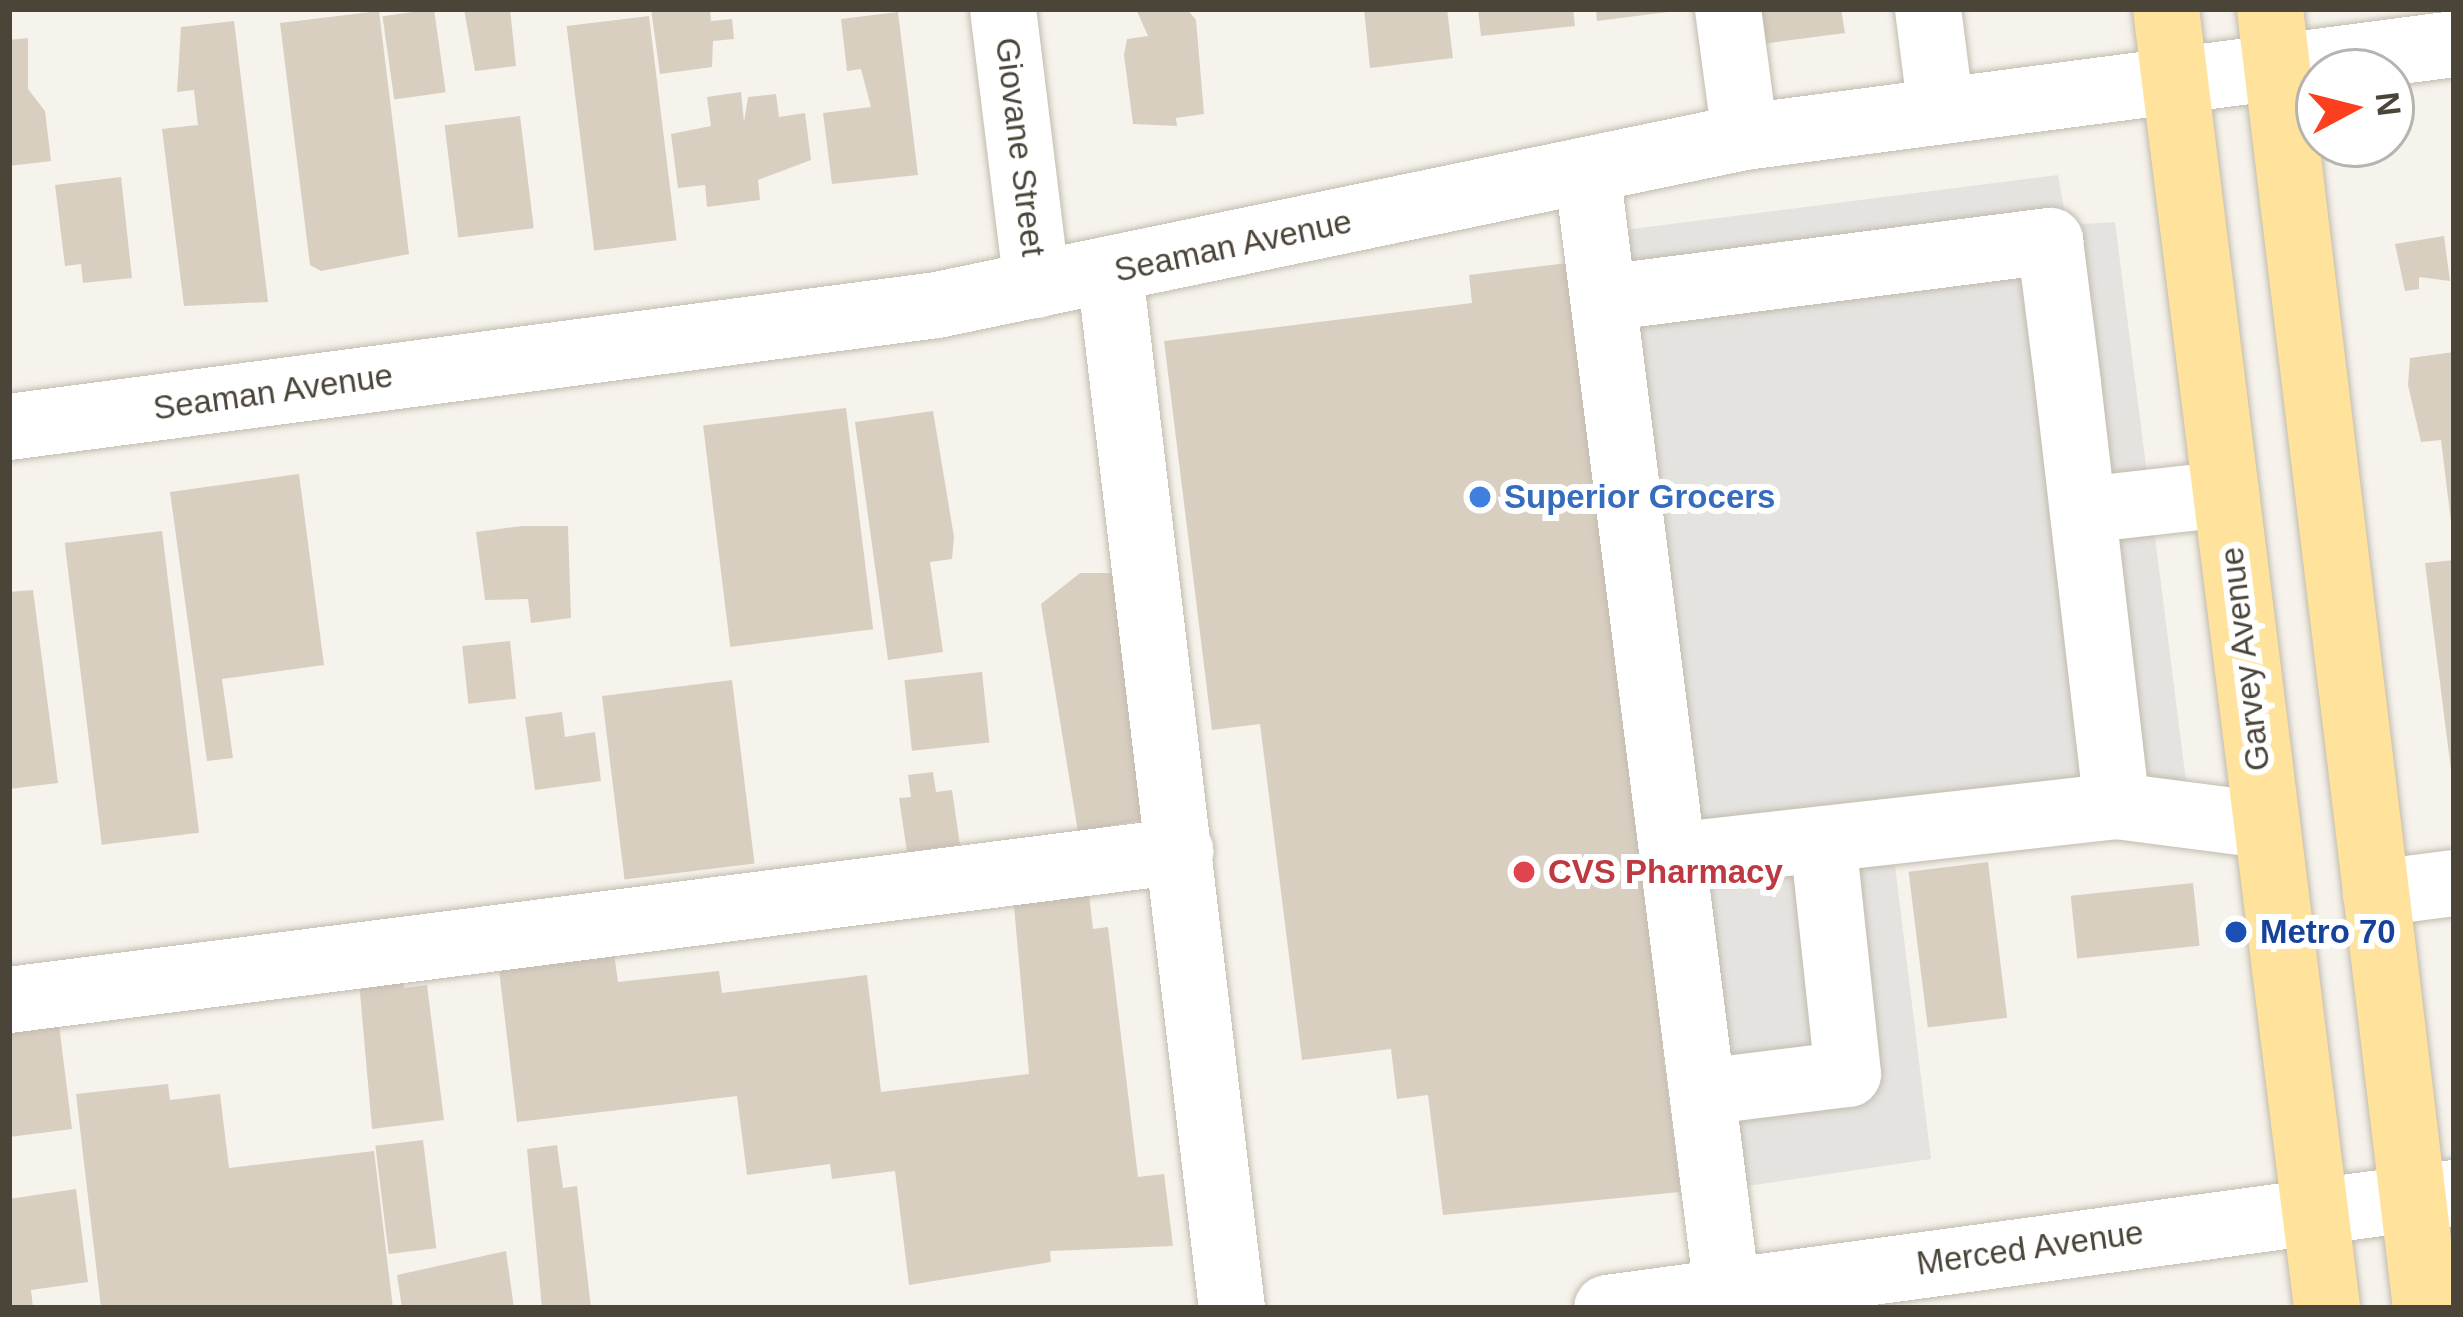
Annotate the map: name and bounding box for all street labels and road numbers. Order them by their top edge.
street label: Giovane Street [987,35,1053,259]
street label: Seaman Avenue [1110,201,1356,291]
street label: Seaman Avenue [150,355,396,429]
street label: Garvey Avenue [2212,544,2278,774]
street label: Merced Avenue [1913,1212,2147,1284]

